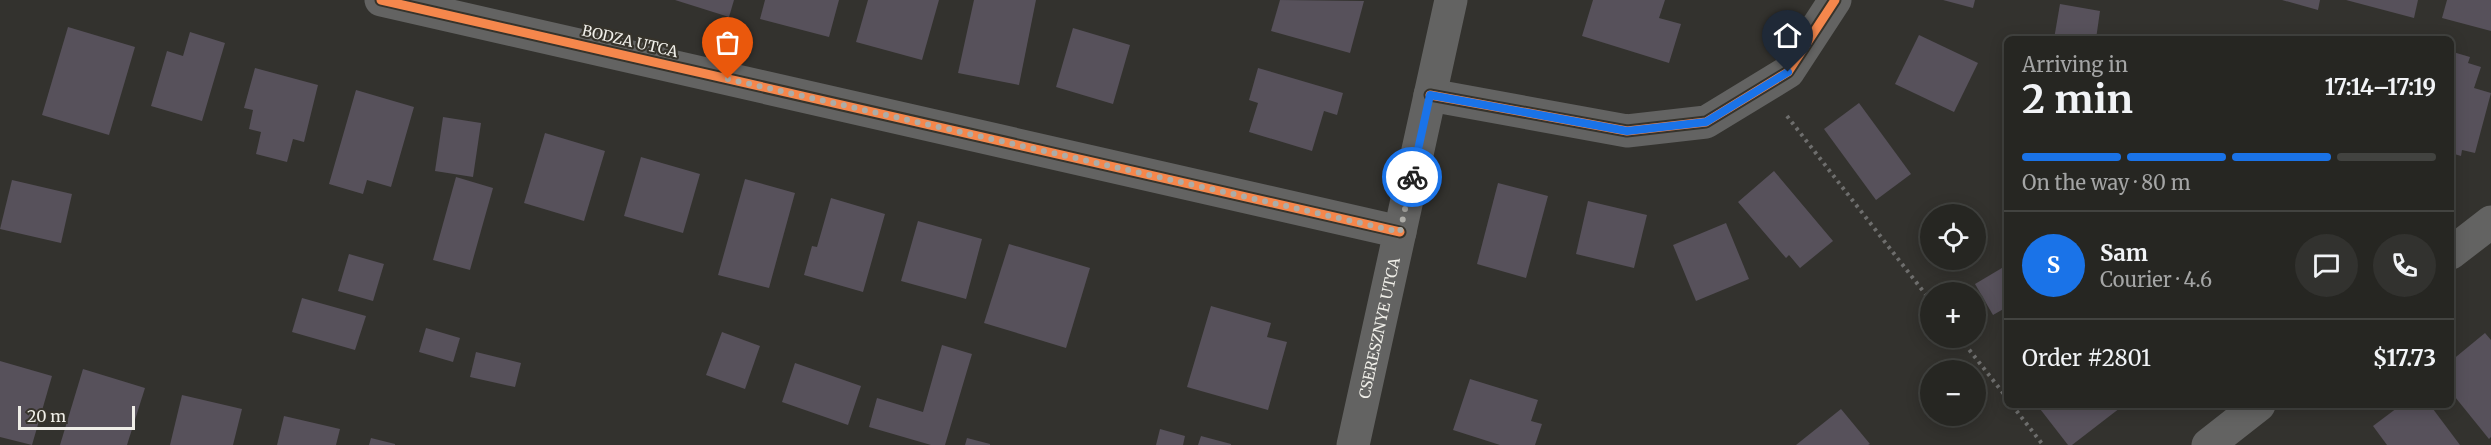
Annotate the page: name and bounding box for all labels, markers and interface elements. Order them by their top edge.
pin [1762,10,1813,72]
pin [702,17,753,79]
icon: home [1771,19,1804,52]
street label: BODZA UTCA [580,21,680,61]
icon: bag [711,26,744,59]
text: Arriving in [2022,52,2128,77]
text: 17:14–17:19 [2325,73,2436,101]
text: 2 min [2022,75,2133,124]
courier [1382,147,1442,207]
icon: bike [1396,161,1429,194]
text: On the way · 80 m [2022,170,2191,195]
map controls [1920,204,1986,426]
button: locate [1920,204,1986,270]
button: chat [2295,234,2358,297]
button: phone [2373,234,2436,297]
text: Sam [2100,239,2148,267]
text: S [2047,251,2060,279]
street label: CSERESZNYE UTCA [1354,255,1404,400]
text: Courier · 4.6 [2100,267,2212,292]
button: + [1920,282,1986,348]
text: Order #2801 [2022,344,2151,372]
text: $17.73 [2373,344,2436,372]
button: − [1920,360,1986,426]
scale bar [18,403,135,430]
text: 20 m [27,406,66,426]

